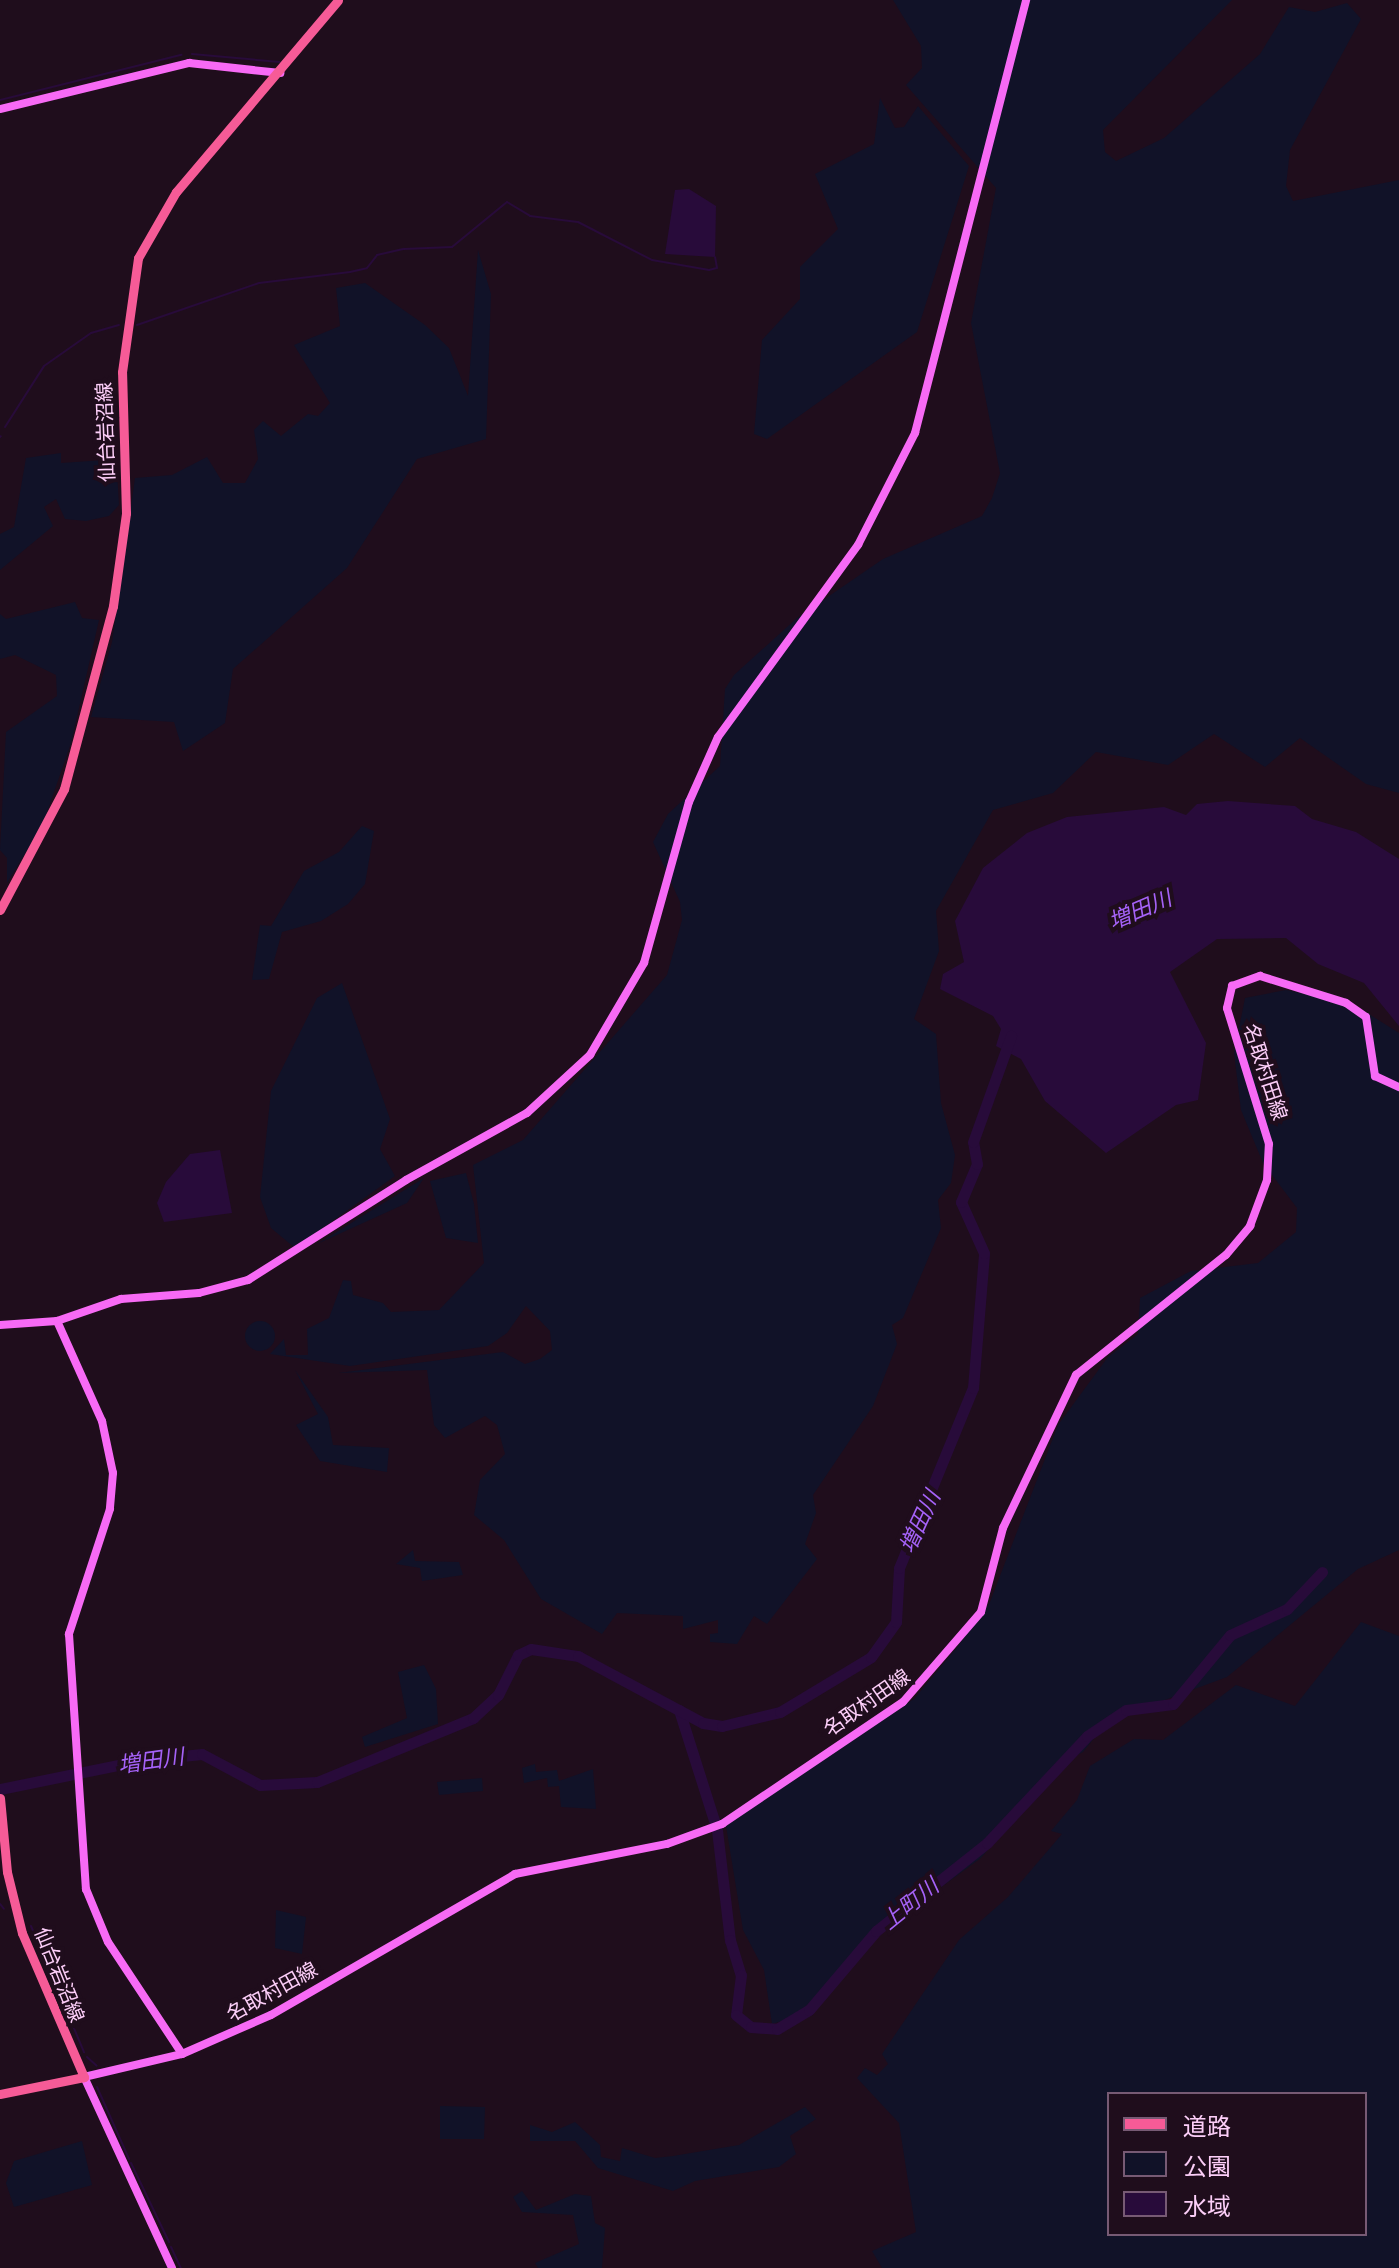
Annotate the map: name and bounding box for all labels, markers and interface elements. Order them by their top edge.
street label: 仙台岩沼線 [92,382,120,482]
water label: 増田川 [1104,885,1176,935]
street label: 名取村田線 [1238,1021,1292,1123]
water label: 増田川 [894,1487,946,1557]
street label: 名取村田線 [819,1664,915,1742]
water label: 増田川 [116,1743,186,1779]
water label: 上町川 [876,1873,944,1935]
street label: 仙台岩沼線 [29,1924,89,2026]
street label: 名取村田線 [222,1957,322,2027]
legend [1107,2092,1367,2236]
text: 道路 [1183,2113,1231,2140]
text: 公園 [1183,2153,1231,2180]
text: 水域 [1183,2193,1231,2220]

